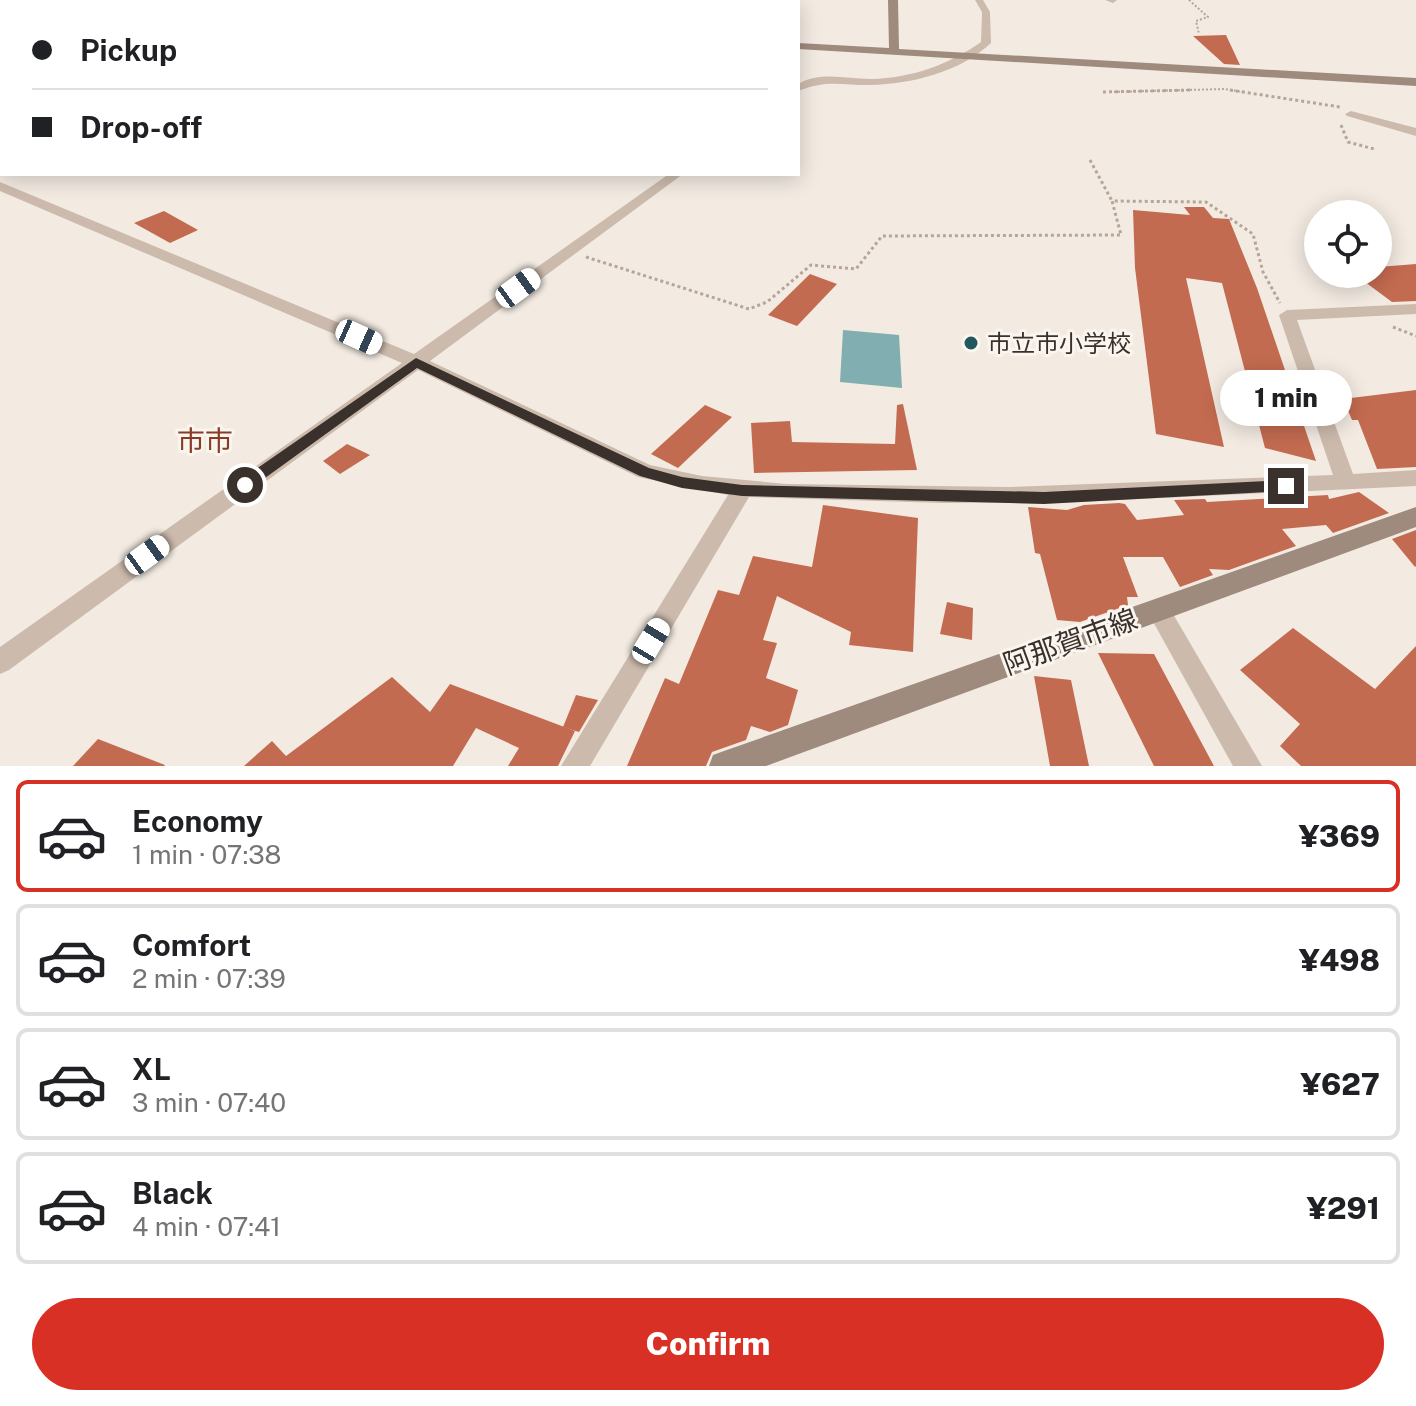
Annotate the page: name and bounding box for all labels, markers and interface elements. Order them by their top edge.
text: Pickup [80,32,177,68]
text: Drop-off [80,109,202,145]
map controls [1304,200,1392,288]
button: locate [1304,200,1392,288]
car [492,264,544,312]
car [332,316,386,358]
place label: 市立市小学校 [987,329,1131,357]
marker: 市立市小学校 [962,334,980,352]
callout: 1 min [1220,370,1352,426]
text: 1 min [1254,382,1318,413]
district label: 市市 [177,424,233,457]
route start [227,467,263,503]
route end [1268,468,1304,504]
car [121,531,173,579]
street label: 阿那賀市線 [999,602,1141,680]
car [628,614,674,668]
icon: car [36,800,108,872]
text: Economy [132,803,263,839]
text: ¥369 [1299,818,1380,854]
text: 1 min · 07:38 [132,839,281,870]
icon: car [36,924,108,996]
text: Comfort [132,927,251,963]
text: ¥498 [1299,942,1380,978]
text: 2 min · 07:39 [132,963,286,994]
icon: car [36,1048,108,1120]
text: XL [132,1051,171,1087]
text: ¥627 [1301,1066,1380,1102]
text: 3 min · 07:40 [132,1087,286,1118]
icon: car [36,1172,108,1244]
text: Black [132,1175,213,1211]
text: ¥291 [1307,1190,1380,1226]
text: 4 min · 07:41 [132,1211,281,1242]
button: Confirm [32,1298,1384,1390]

